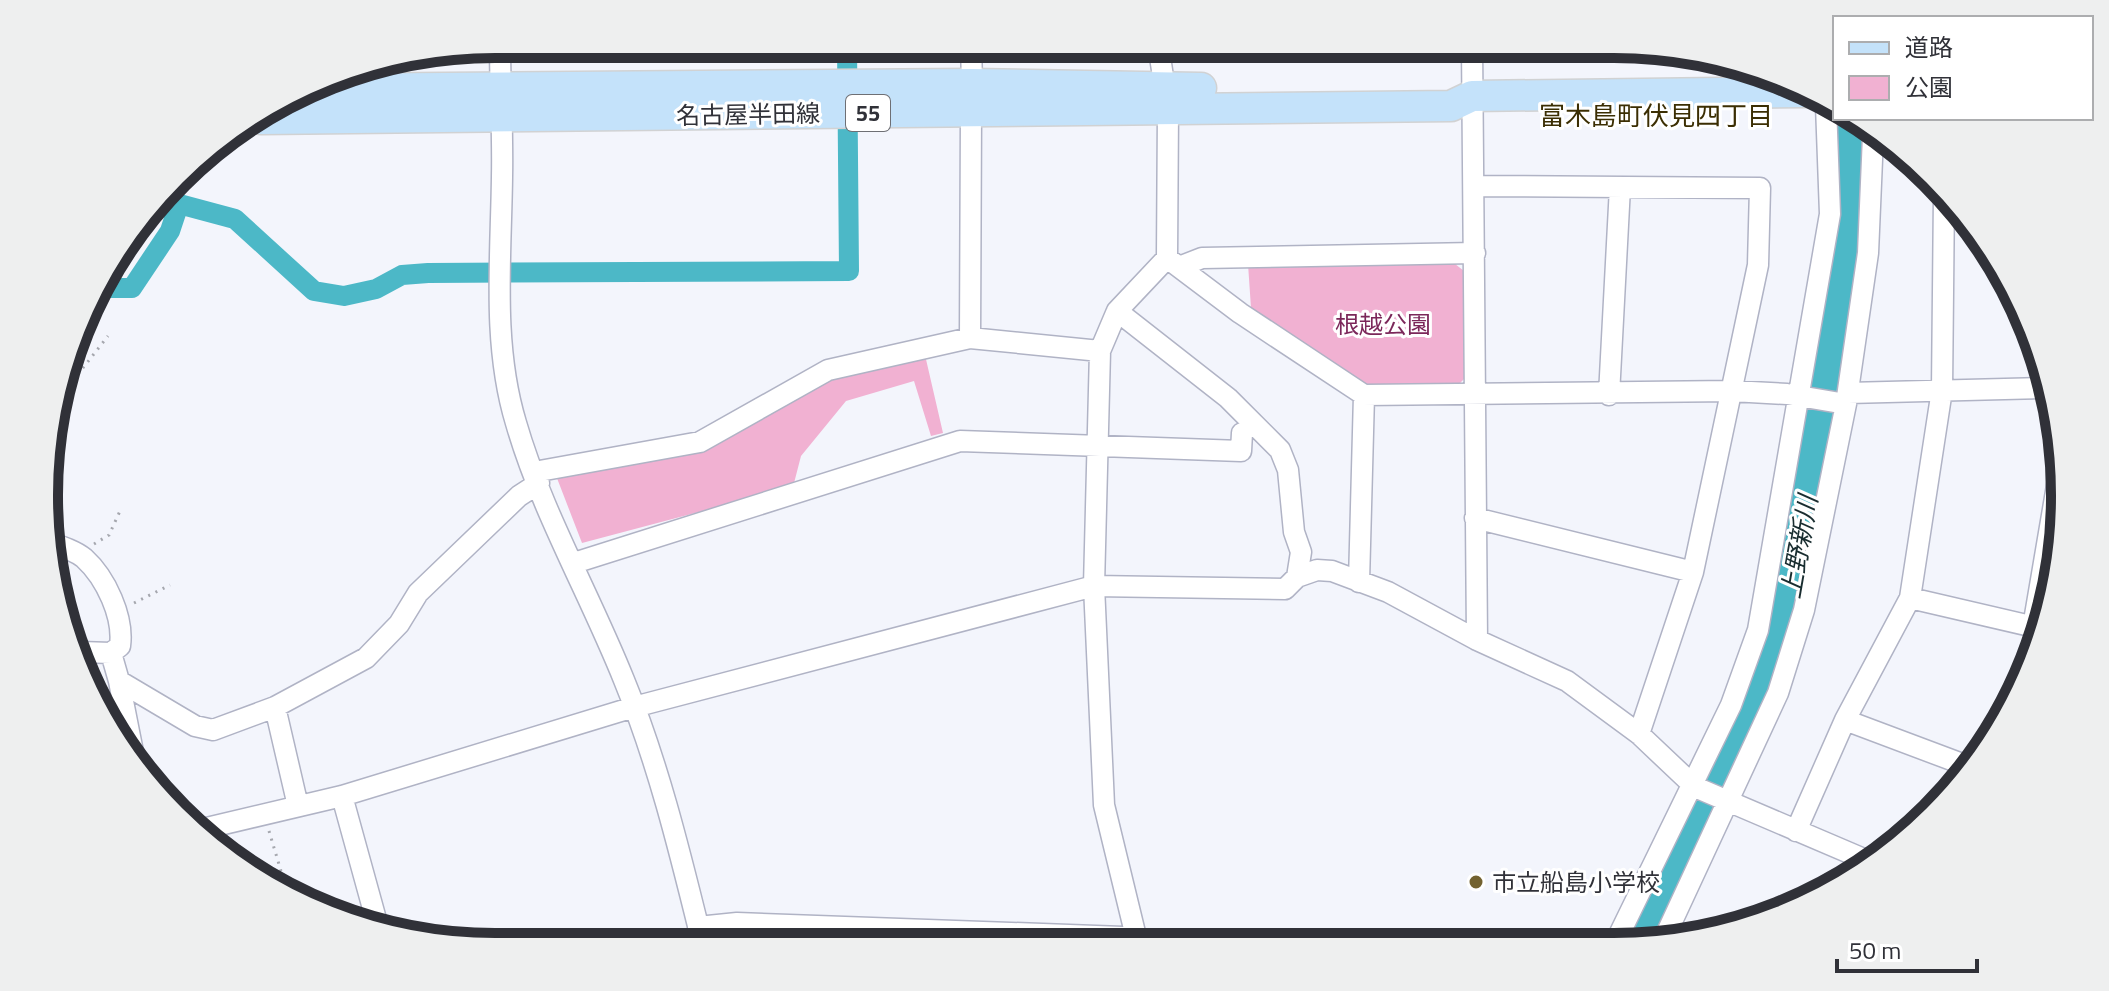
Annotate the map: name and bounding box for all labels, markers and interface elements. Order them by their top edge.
legend [1833,16,2093,120]
text: 道路 [1905,29,1953,65]
text: 公園 [1905,69,1953,105]
street label: 名古屋半田線 [676,95,820,133]
road number: 55 [846,95,890,131]
district label: 富木島町伏見四丁目 [1539,96,1773,135]
park label: 根越公園 [1335,306,1431,342]
water label: 上野新川 [1771,489,1828,602]
place label: 市立船島小学校 [1492,864,1660,900]
marker: 市立船島小学校 [1467,873,1485,891]
scale bar [1837,923,1977,973]
text: 50 m [1849,932,1901,968]

